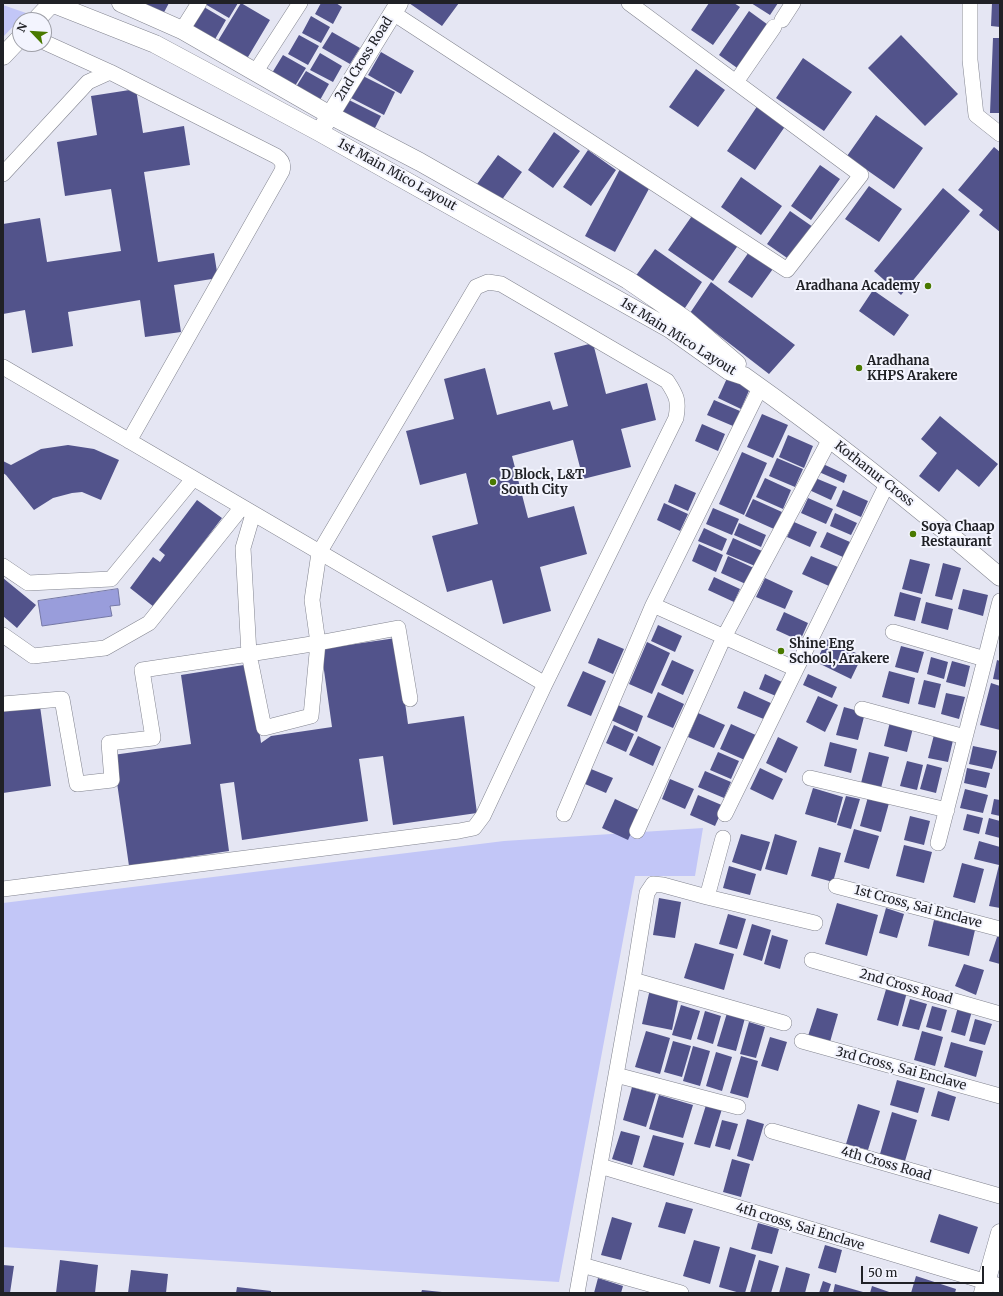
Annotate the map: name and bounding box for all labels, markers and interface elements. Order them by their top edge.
north arrow [12,12,52,52]
street label: 2nd Cross Road [332,14,396,104]
text: N [14,20,30,34]
street label: 1st Main Mico Layout [335,136,459,214]
place label: Aradhana Academy [796,278,920,294]
marker: Aradhana Academy [923,281,933,291]
street label: 1st Main Mico Layout [617,295,739,379]
place label: Aradhana KHPS Arakere [867,353,958,384]
marker: Aradhana KHPS Arakere [854,363,864,373]
street label: Kothanur Cross [831,438,917,510]
place label: D Block, L&T South City [501,467,584,498]
marker: D Block, L&T South City [488,477,498,487]
place label: Soya Chaap Restaurant [921,519,994,550]
marker: Soya Chaap Restaurant [908,529,918,539]
place label: Shine Eng School, Arakere [789,636,889,667]
marker: Shine Eng School, Arakere [776,646,786,656]
street label: 1st Cross, Sai Enclave [853,882,983,932]
street label: 2nd Cross Road [858,966,954,1008]
street label: 3rd Cross, Sai Enclave [834,1044,968,1094]
street label: 4th Cross Road [839,1144,933,1184]
street label: 4th cross, Sai Enclave [734,1200,866,1254]
scale bar [863,1258,986,1284]
text: 50 m [868,1265,897,1280]

